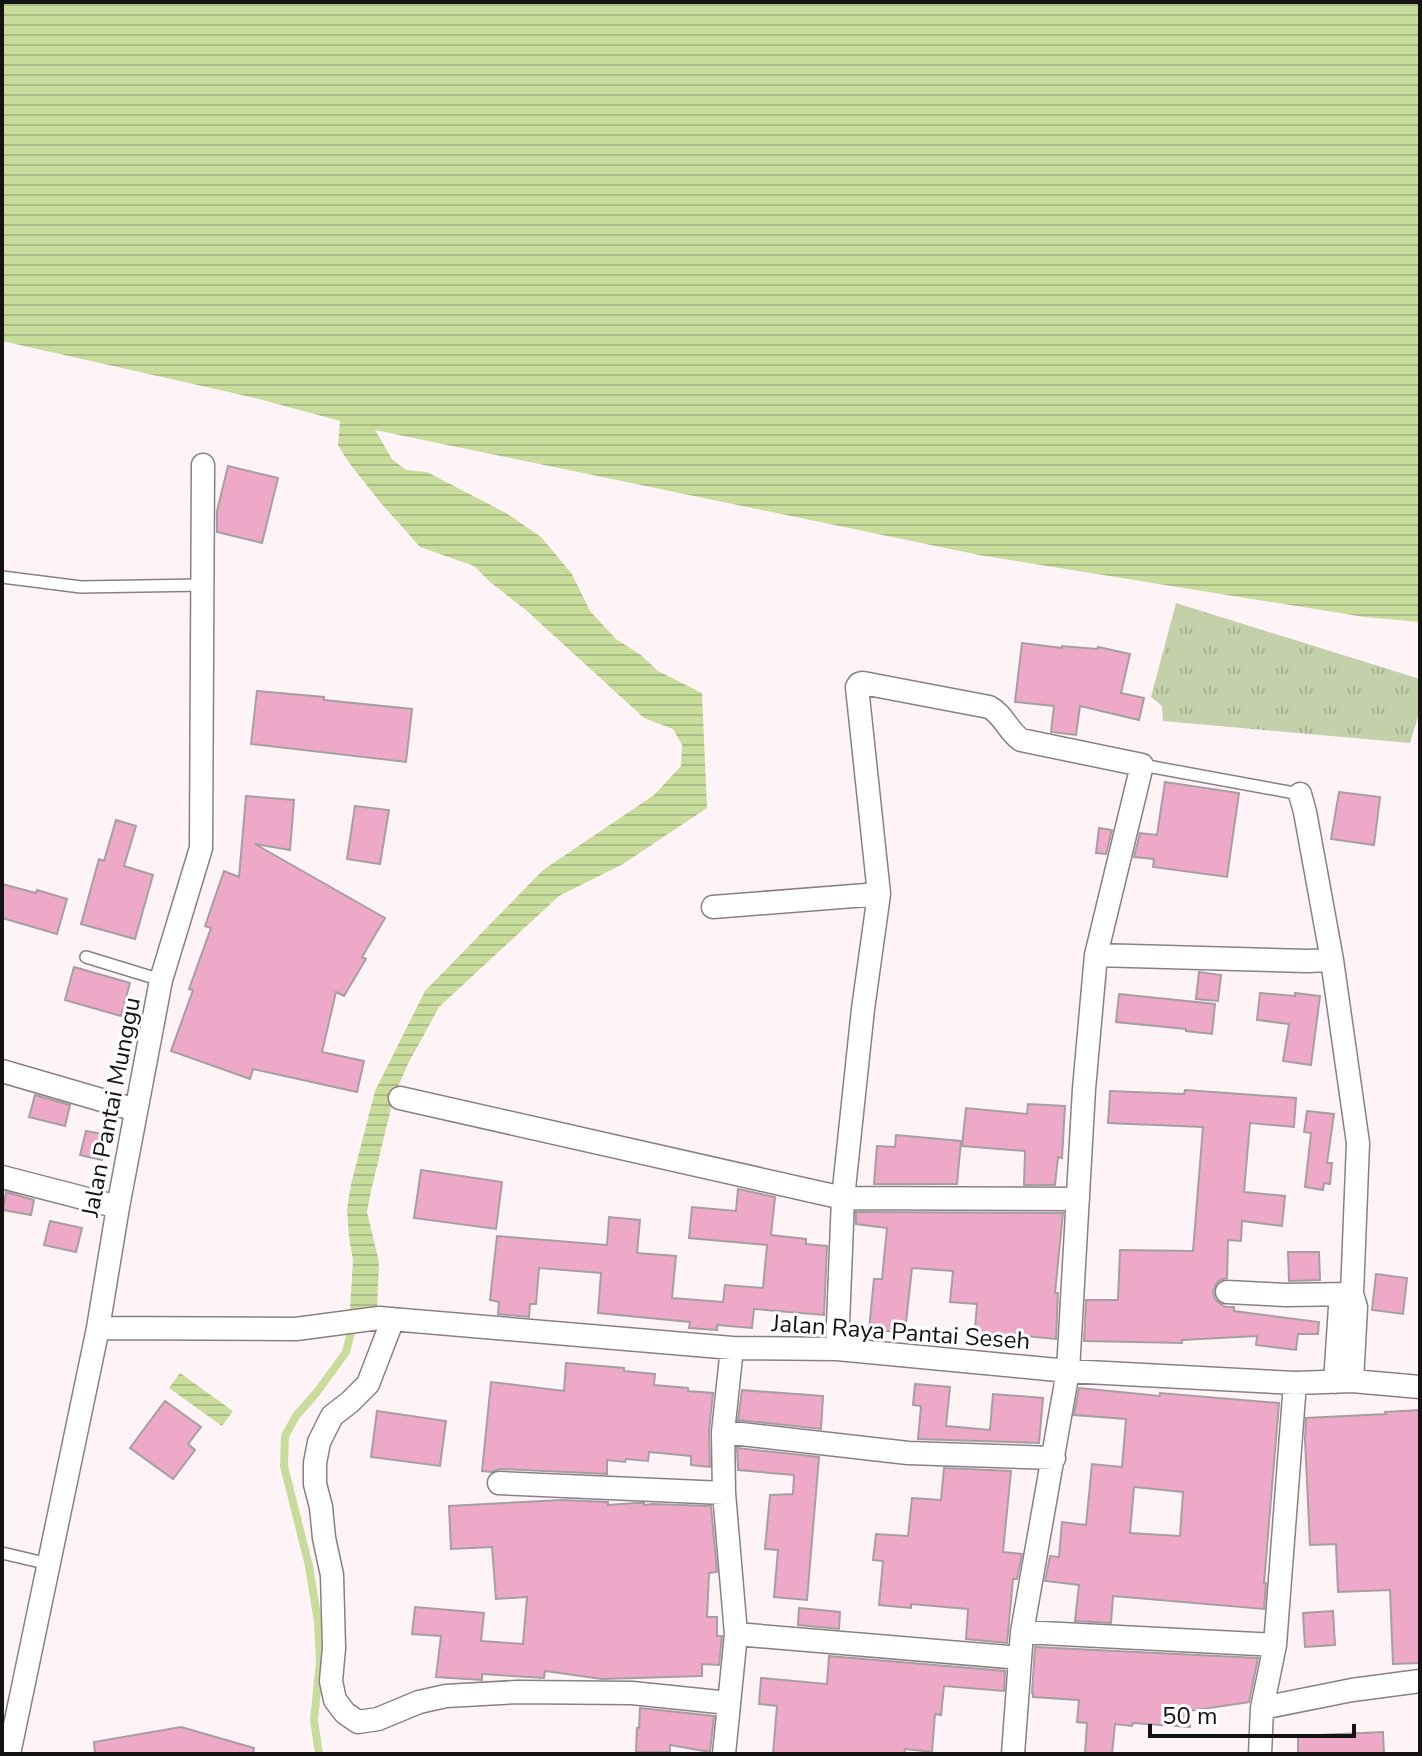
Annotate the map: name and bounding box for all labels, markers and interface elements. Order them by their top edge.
street label: Jalan Pantai Munggu [74,994,148,1221]
street label: Jalan Raya Pantai Seseh [770,1307,1031,1357]
scale bar [1150,1688,1354,1738]
text: 50 m [1162,1700,1218,1732]

